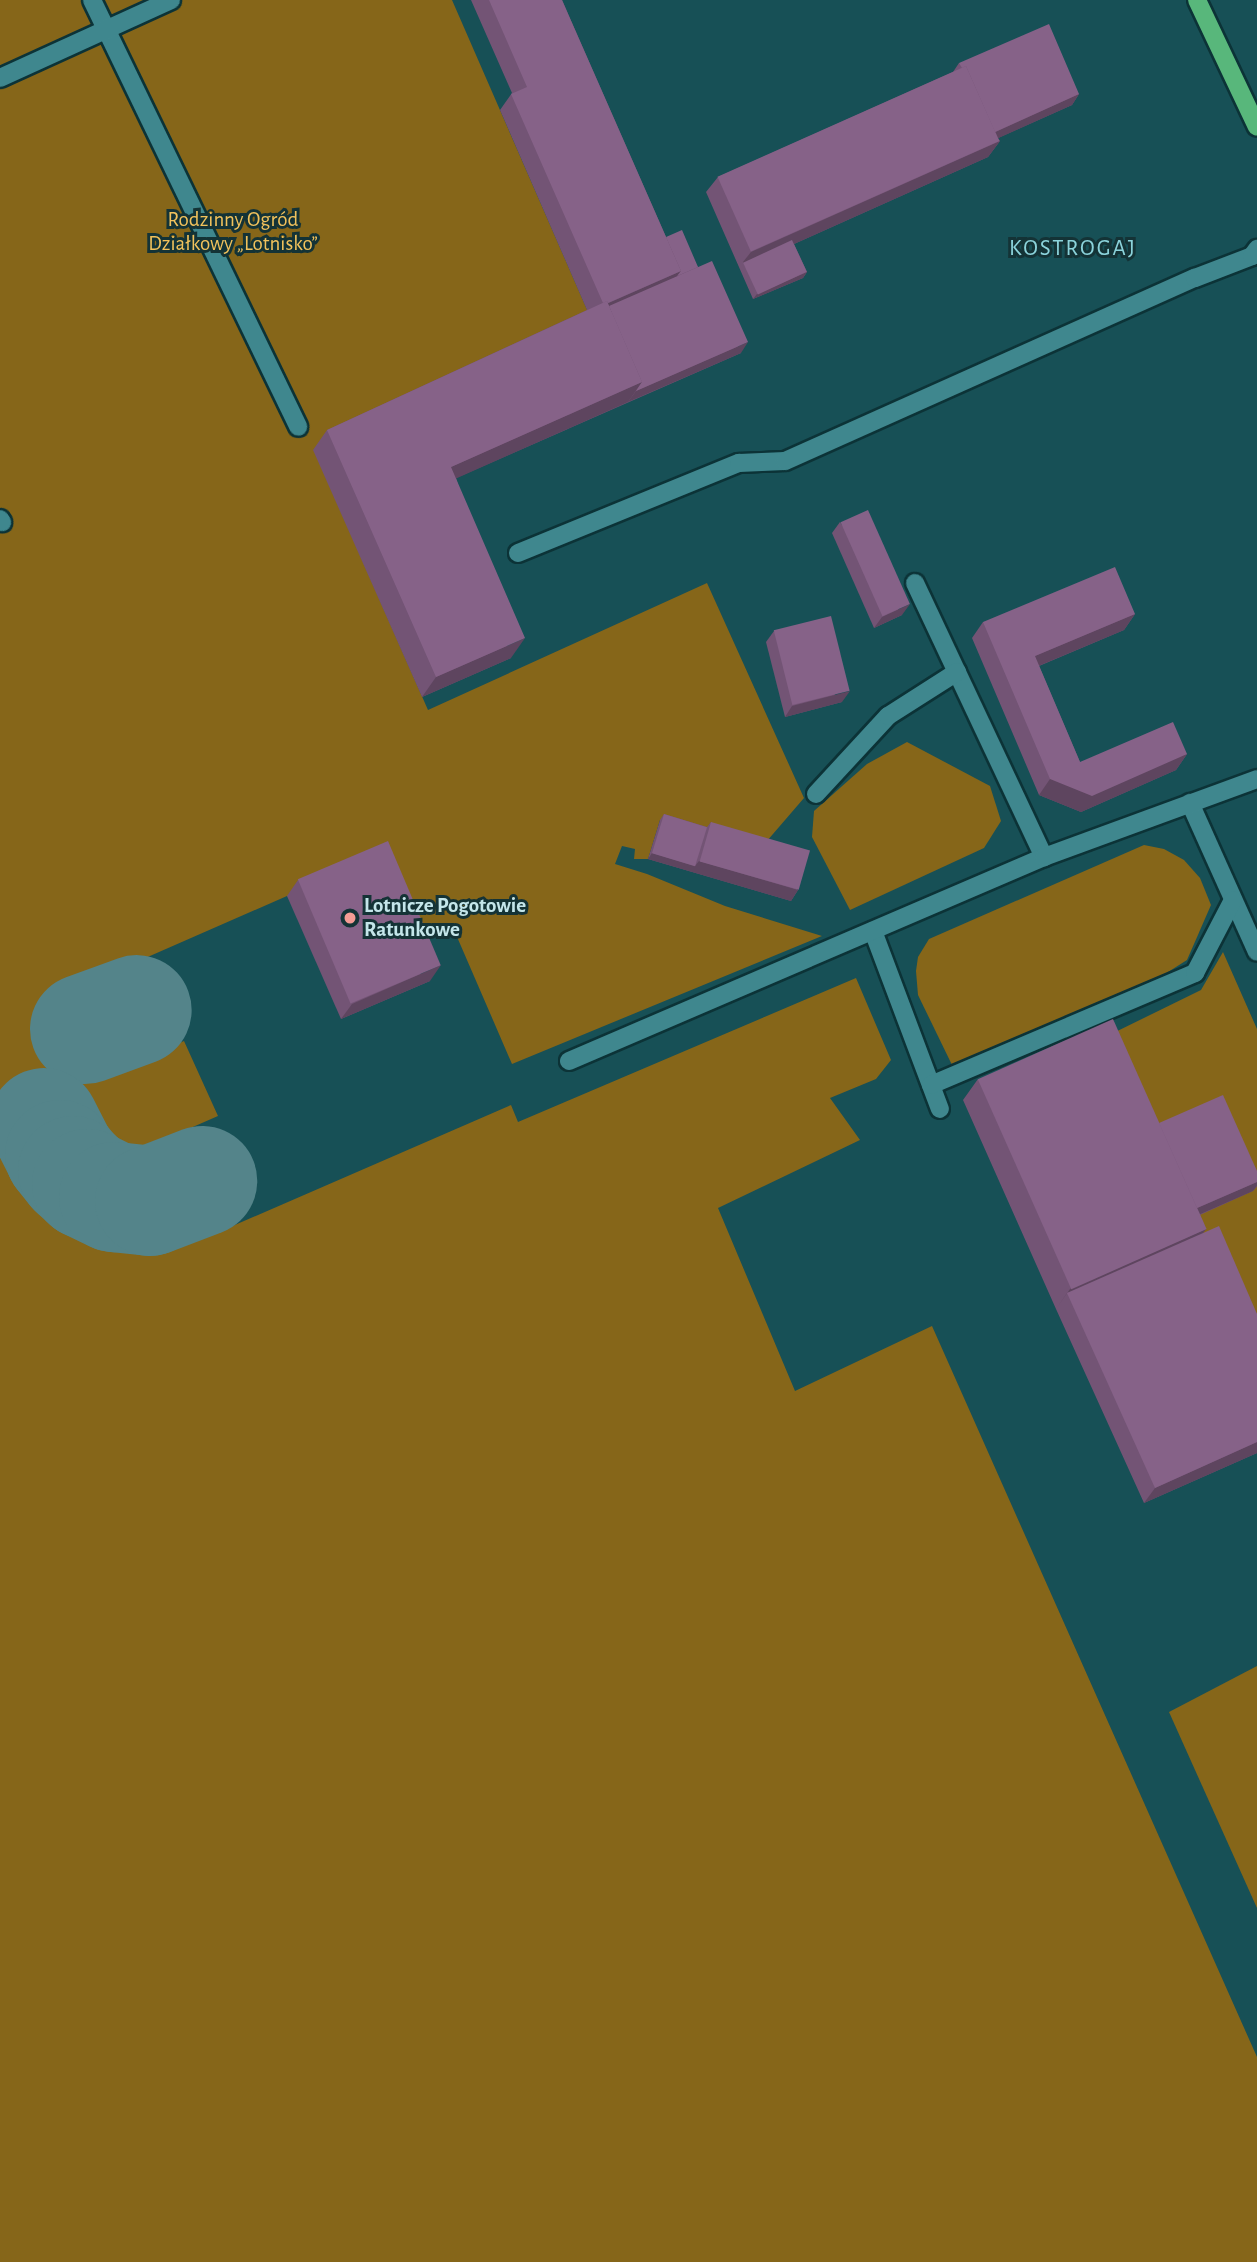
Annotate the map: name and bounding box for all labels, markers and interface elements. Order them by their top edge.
park label: Rodzinny Ogród Działkowy „Lotnisko” [148,207,318,257]
district label: KOSTROGAJ [1010,235,1136,263]
place label: Lotnicze Pogotowie Ratunkowe [364,893,526,943]
marker: Lotnicze Pogotowie Ratunkowe [342,910,358,926]

